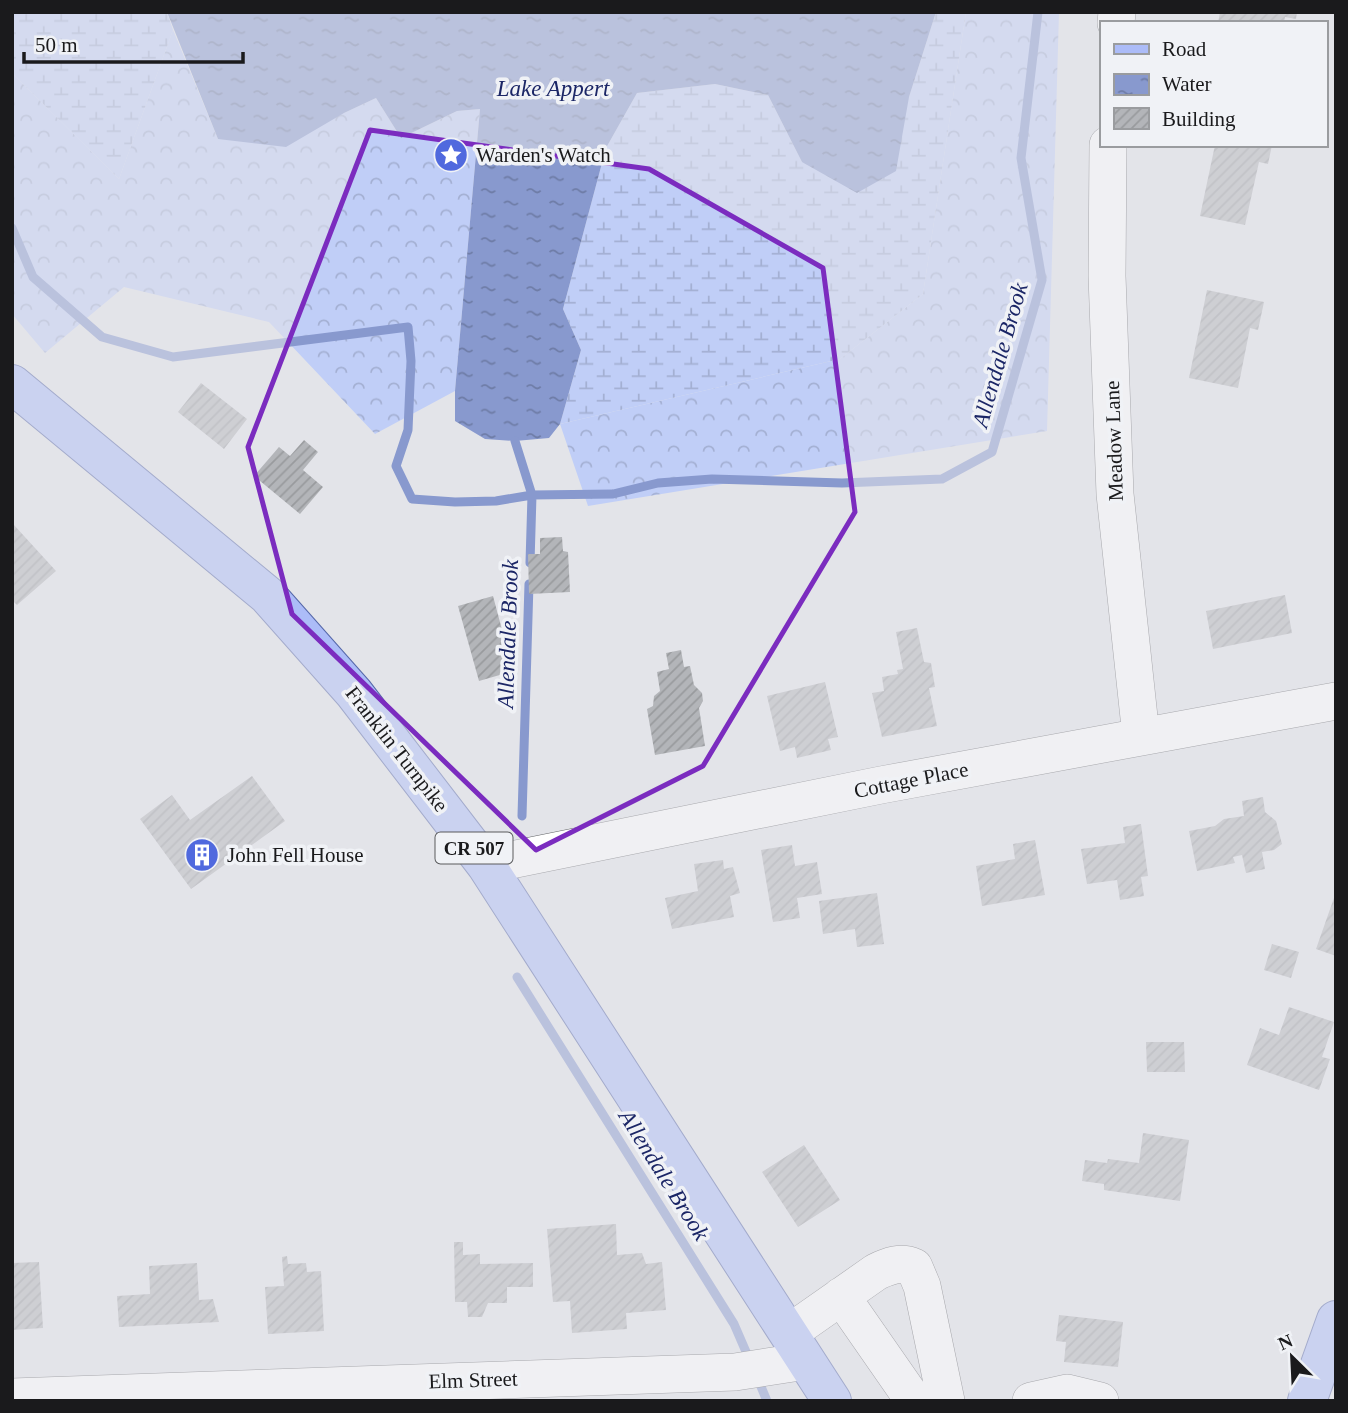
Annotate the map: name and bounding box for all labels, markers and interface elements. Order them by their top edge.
scale bar [24,21,243,65]
legend [1100,21,1327,147]
text: 50 m [35,33,78,57]
text: Road [1162,37,1207,61]
text: Water [1162,72,1212,96]
water label: Lake Appert [496,76,610,101]
text: Building [1162,107,1236,131]
place icon: Warden's Watch [432,136,470,174]
place label: Warden's Watch [476,143,611,167]
water label: Allendale Brook [967,279,1033,432]
street label: Meadow Lane [1100,380,1128,502]
water label: Allendale Brook [493,558,523,711]
street label: Franklin Turnpike [341,682,453,816]
street label: Cottage Place [852,757,970,803]
road number: CR 507 [435,832,512,863]
building icon: John Fell House [183,836,221,874]
place label: John Fell House [227,843,364,867]
water label: Allendale Brook [613,1103,715,1246]
north arrow [1257,1322,1327,1392]
text: N [1275,1329,1296,1354]
street label: Elm Street [428,1366,518,1394]

